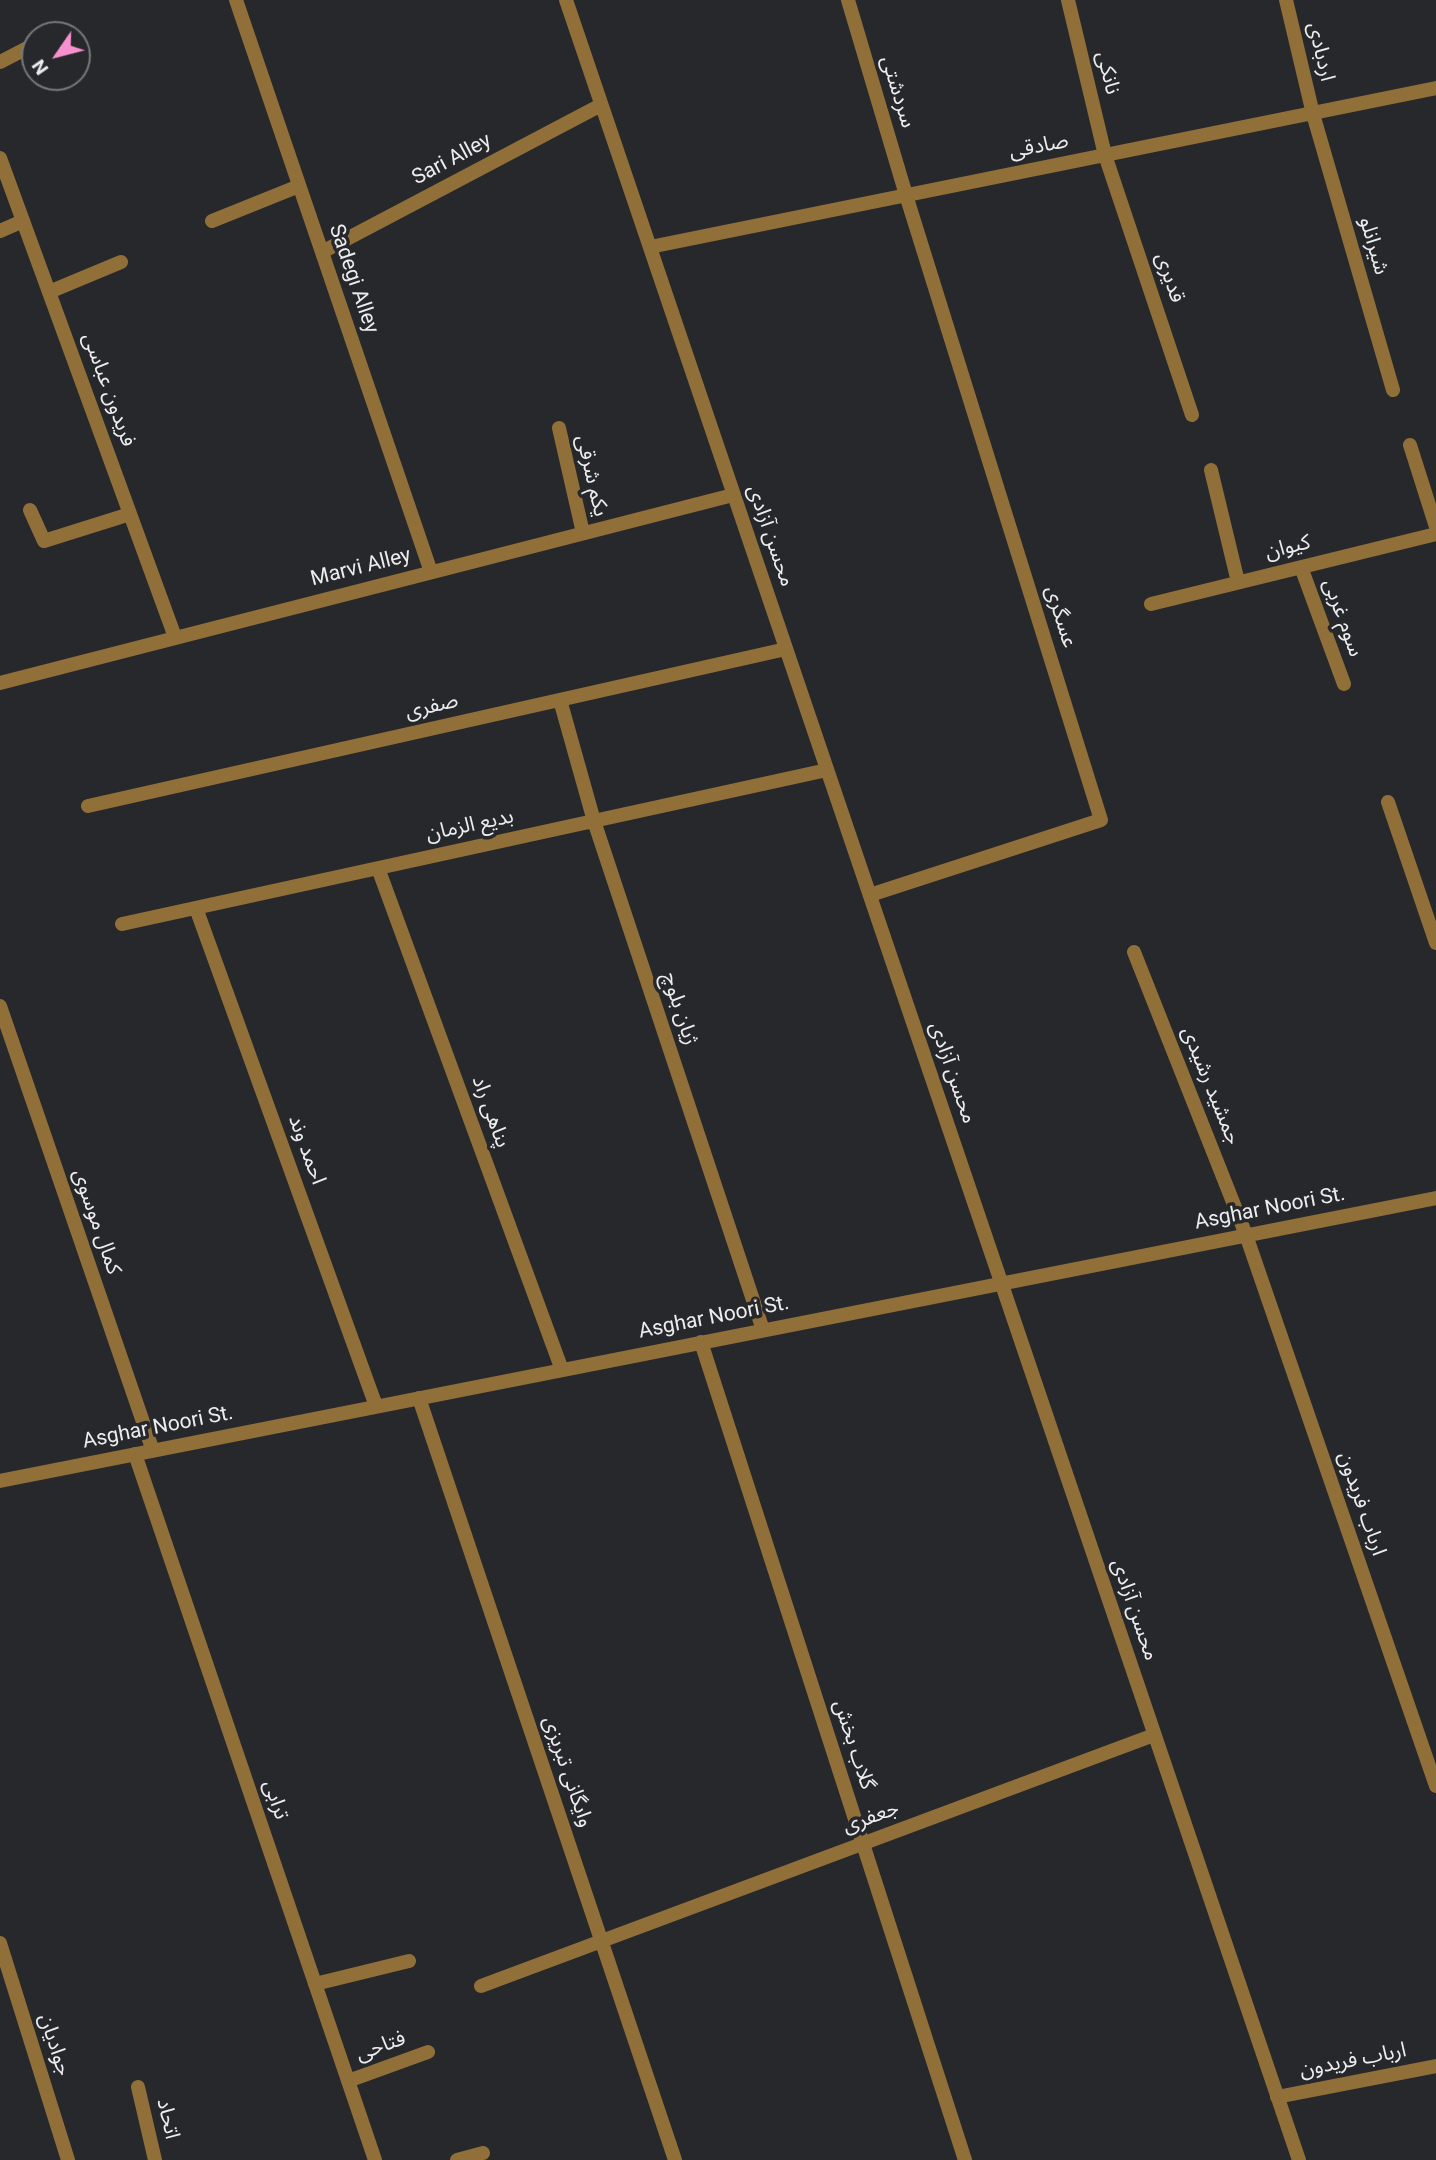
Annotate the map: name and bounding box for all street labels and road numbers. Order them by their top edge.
street label: اردبادی [1301,20,1339,84]
street label: نانکی [1090,49,1124,97]
street label: سردشتی [874,53,920,131]
street label: Sari Alley [408,129,496,191]
street label: صادقی [1007,129,1071,165]
street label: شیرانلو [1353,214,1393,278]
street label: Sadegi Alley [323,221,383,337]
street label: قدیری [1149,250,1189,306]
street label: فریدون عباسی [76,330,140,450]
street label: یکم شرقی [569,433,613,519]
street label: محسن آزادی [741,482,799,590]
street label: کیوان [1263,530,1313,566]
street label: Marvi Alley [308,543,414,593]
street label: سوم غربی [1316,576,1368,660]
street label: عسگری [1039,583,1081,651]
street label: صفری [403,689,461,725]
street label: بدیع الزمان [424,804,516,848]
street label: ژیان بلوچ [655,970,703,1048]
street label: محسن آزادی [923,1019,981,1127]
street label: جمشید رشیدی [1175,1023,1245,1149]
street label: پناهی راد [465,1073,515,1151]
street label: احمد وند [282,1112,330,1188]
street label: کمال موسوی [66,1166,126,1278]
street label: Asghar Noori St. [1193,1182,1347,1236]
street label: Asghar Noori St. [637,1291,791,1345]
street label: Asghar Noori St. [81,1401,235,1455]
street label: ارباب فریدون [1331,1449,1391,1559]
street label: محسن آزادی [1105,1556,1163,1664]
street label: گلاب بخش [827,1697,879,1793]
street label: وایگانی تبریزی [536,1713,598,1831]
street label: ترابی [257,1777,293,1823]
street label: جعفری [839,1796,903,1840]
street label: جوادیان [32,2011,76,2079]
street label: فتاحی [353,2026,409,2068]
street label: ارباب فریدون [1297,2038,1409,2084]
street label: اتحاد [150,2096,184,2142]

